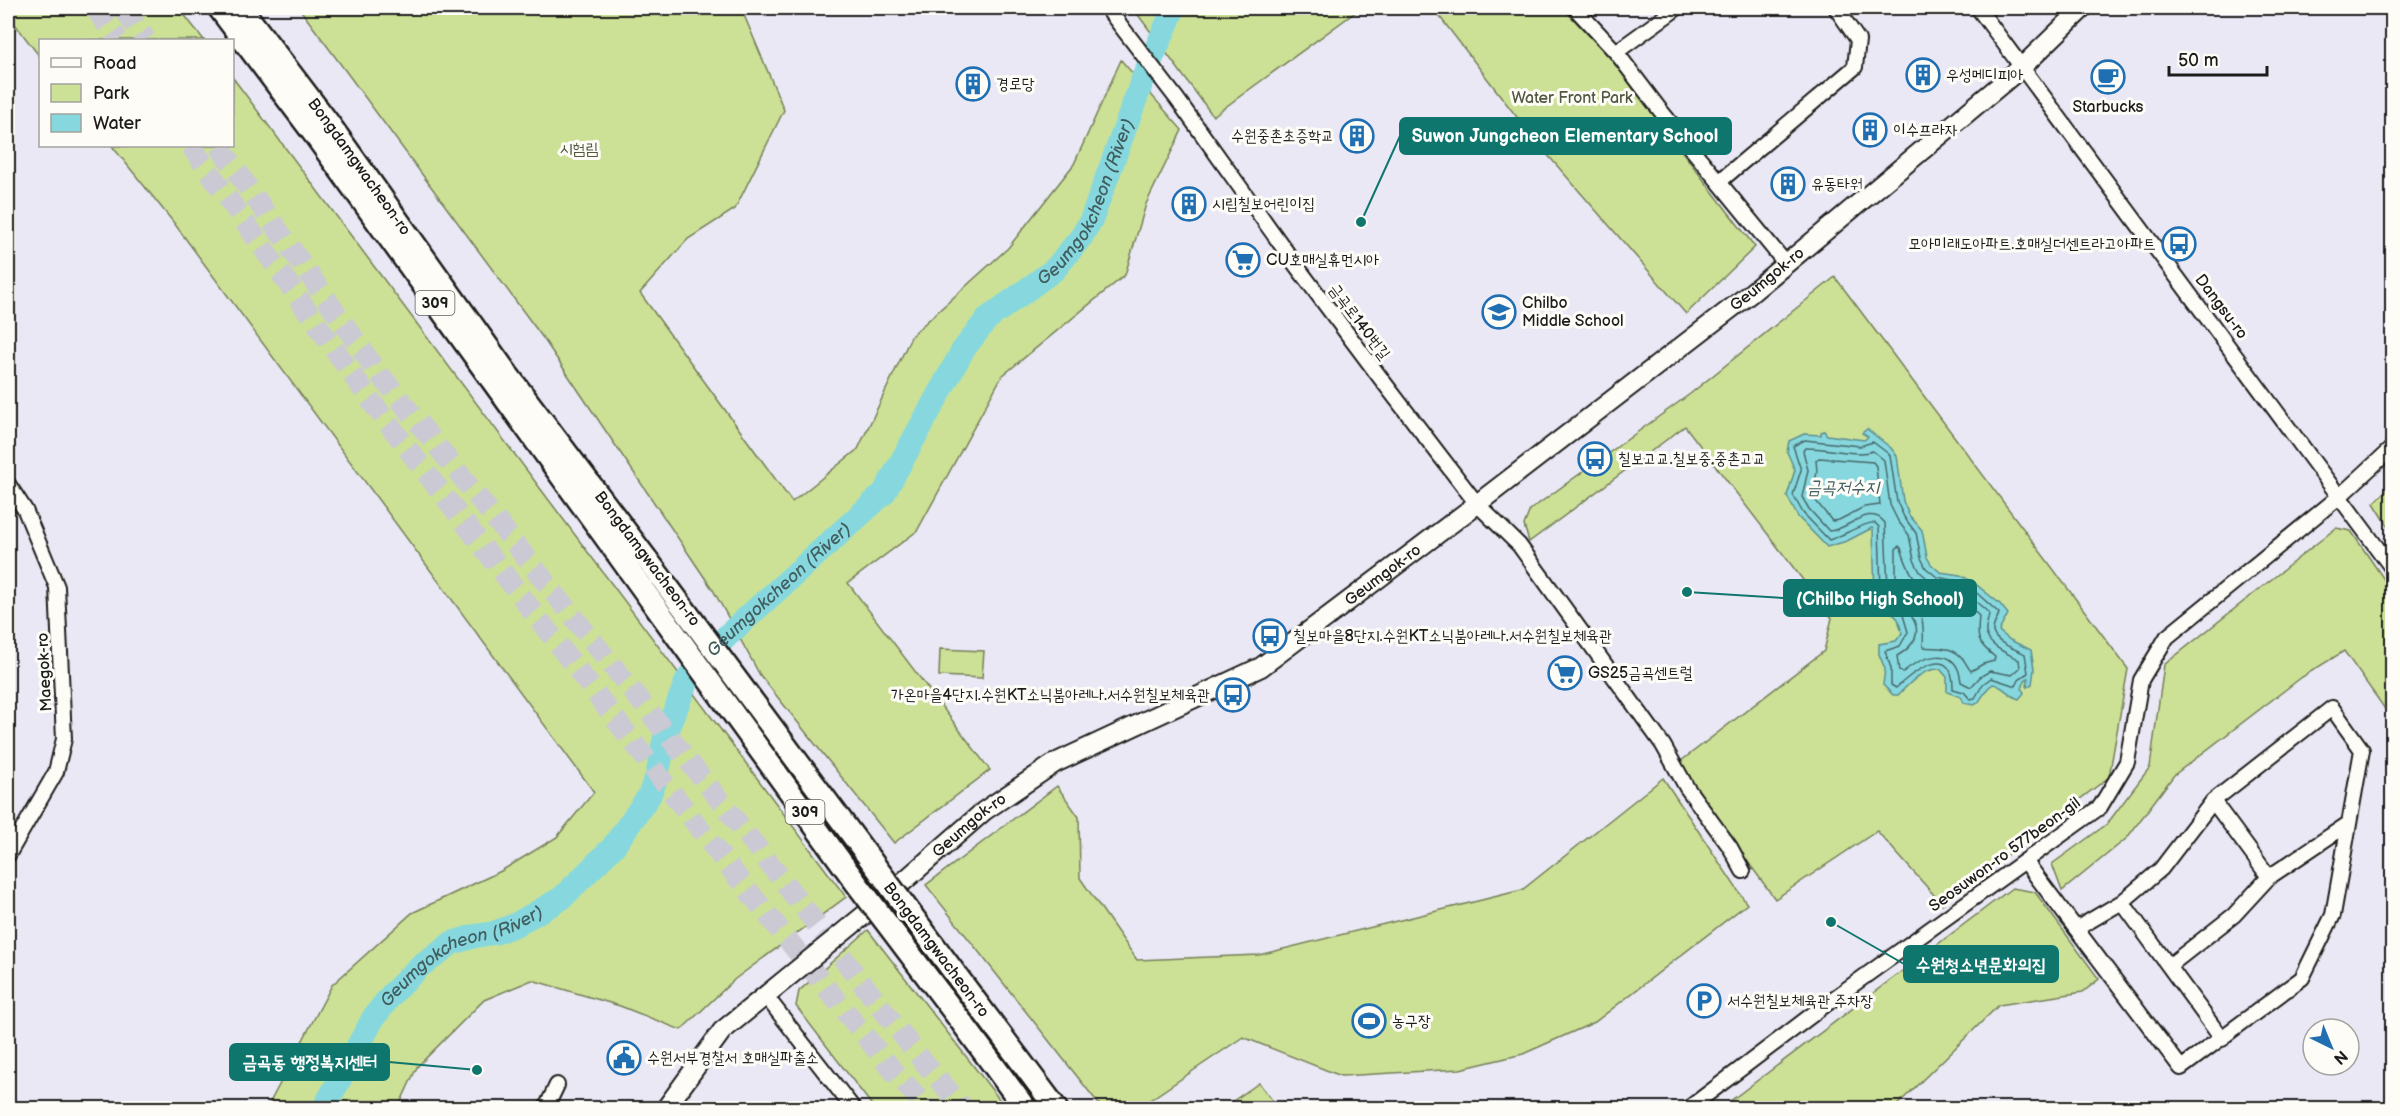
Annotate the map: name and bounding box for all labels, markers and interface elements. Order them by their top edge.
legend [39,39,234,147]
scale bar [2169,39,2266,77]
text: 50 m [2178,50,2219,71]
text: Road [93,53,137,74]
building icon: 우성메디피아 [1905,57,1941,93]
cafe icon: Starbucks [2090,59,2126,95]
building icon: 경로당 [955,66,991,102]
place label: 우성메디피아 [1946,66,2023,85]
place label: 경로당 [996,75,1035,94]
text: Park [93,83,129,104]
park label: Water Front Park [1511,89,1633,108]
street label: Bongdamgwacheon-ro [304,94,415,239]
place label: Starbucks [2073,98,2144,117]
building icon: 이수프라자 [1852,112,1888,148]
text: Water [93,113,141,134]
water label: Geumgokcheon (River) [1033,116,1138,289]
building icon: 수원중촌초증학교 [1339,118,1375,154]
callout: Suwon Jungcheon Elementary School [1400,118,1731,154]
place label: 이수프라자 [1893,121,1958,140]
text: Suwon Jungcheon Elementary School [1412,126,1718,147]
place label: 수원중촌초증학교 [1231,127,1334,146]
park label: 시험림 [560,140,598,159]
building icon: 유동타워 [1770,166,1806,202]
place label: 유동타워 [1811,175,1863,194]
building icon: 시립칠보어린이집 [1171,186,1207,222]
place label: 시립칠보어린이집 [1212,195,1315,214]
bus stop icon: 모아미래도아파트.호매실더센트라고아파트 [2161,226,2197,262]
place label: 모아미래도아파트.호매실더센트라고아파트 [1908,235,2156,254]
supermarket icon: CU호매실휴먼시아 [1225,242,1261,278]
street label: Geumgok-ro [1726,243,1808,315]
place label: CU호매실휴먼시아 [1266,251,1379,270]
street label: Dangsu-ro [2191,271,2251,343]
street label: 금곡로140번길 [1324,280,1394,364]
road number: 309 [416,291,454,315]
school or university icon: Chilbo Middle School [1481,294,1517,330]
place label: Chilbo Middle School [1522,294,1624,331]
bus stop icon: 칠보고교.칠보중.중촌고교 [1577,441,1613,477]
place label: 칠보고교.칠보중.중촌고교 [1618,450,1766,469]
water label: 금곡저수지 [1807,477,1882,498]
street label: Bongdamgwacheon-ro [590,488,704,630]
water label: Geumgokcheon (River) [702,518,855,661]
street label: Geumgok-ro [1341,540,1425,610]
callout: (Chilbo High School) [1784,580,1976,616]
text: (Chilbo High School) [1796,589,1964,610]
bus stop icon: 칠보마을8단지.수원KT소닉붐아레나.서수원칠보체육관 [1252,618,1288,654]
place label: 칠보마을8단지.수원KT소닉붐아레나.서수원칠보체육관 [1293,627,1612,646]
street label: Maegok-ro [33,632,57,712]
supermarket icon: GS25금곡센트럴 [1547,655,1583,691]
place label: GS25금곡센트럴 [1588,664,1693,683]
bus stop icon: 가온마을4단지.수원KT소닉붐아레나.서수원칠보체육관 [1215,677,1251,713]
place label: 가온마을4단지.수원KT소닉붐아레나.서수원칠보체육관 [891,686,1210,705]
street label: Geumgok-ro [928,789,1010,861]
street label: Seosuwon-ro 577beon-gil [1926,794,2084,916]
road number: 309 [786,800,824,824]
street label: Bongdamgwacheon-ro [879,879,993,1021]
water label: Geumgokcheon (River) [376,901,547,1011]
callout: 수원청소년문화의집 [1904,946,2058,982]
text: 수원청소년문화의집 [1916,955,2046,976]
parking icon: 서수원칠보체육관 주차장 [1686,983,1722,1019]
place label: 서수원칠보체육관 주차장 [1727,992,1873,1011]
sports icon: 농구장 [1351,1003,1387,1039]
place label: 농구장 [1392,1012,1431,1031]
north arrow [2301,1017,2361,1077]
public building icon: 수원서부경찰서 호매실파출소 [606,1040,642,1076]
callout: 금곡동 행정복지센터 [230,1044,389,1080]
text: N [2329,1046,2351,1068]
place label: 수원서부경찰서 호매실파출소 [647,1049,819,1068]
text: 금곡동 행정복지센터 [242,1052,378,1073]

